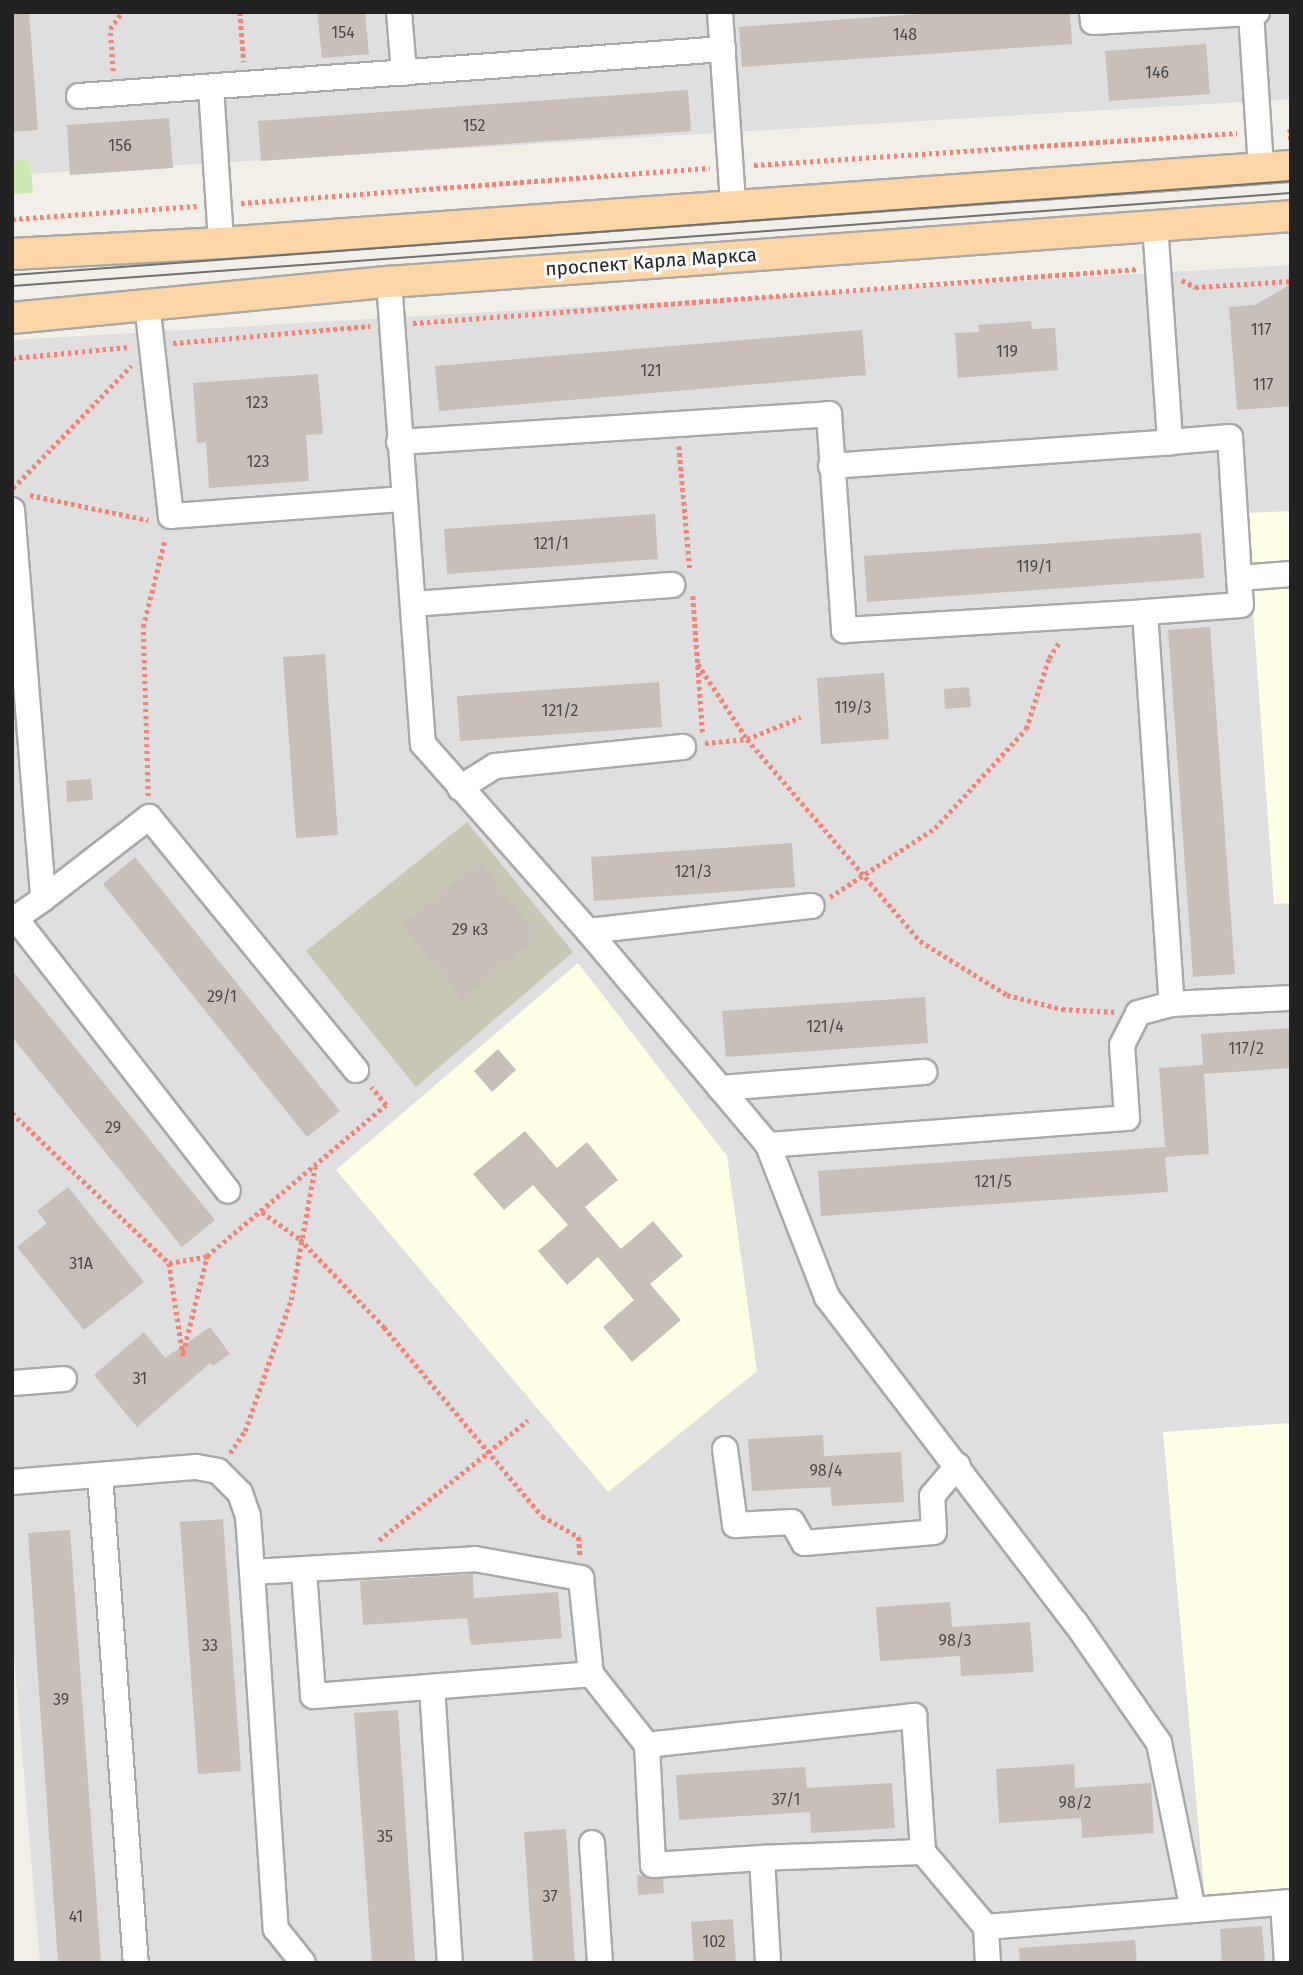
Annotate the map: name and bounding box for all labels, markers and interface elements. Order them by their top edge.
house number: 154 [331,23,355,43]
house number: 148 [893,25,917,45]
house number: 146 [1145,63,1169,83]
house number: 152 [463,116,485,136]
house number: 156 [108,136,132,156]
street label: проспект Карла Маркса [545,243,757,281]
house number: 117 [1251,320,1271,340]
house number: 119 [996,342,1018,362]
house number: 121 [640,361,662,381]
house number: 117 [1253,375,1273,395]
house number: 123 [246,393,268,413]
house number: 123 [247,452,269,472]
house number: 121/1 [533,534,569,554]
house number: 119/1 [1016,557,1052,577]
house number: 119/3 [834,698,872,718]
house number: 121/2 [542,701,578,721]
house number: 121/3 [674,862,712,882]
house number: 29 к3 [452,920,488,940]
house number: 29/1 [207,987,237,1007]
house number: 121/4 [806,1017,844,1037]
house number: 117/2 [1228,1039,1264,1059]
house number: 29 [105,1118,121,1138]
house number: 121/5 [974,1172,1012,1192]
house number: 31А [69,1254,93,1274]
house number: 31 [133,1369,147,1389]
house number: 98/4 [809,1461,843,1481]
house number: 98/3 [938,1631,972,1651]
house number: 33 [202,1636,218,1656]
house number: 39 [53,1690,69,1710]
house number: 37/1 [772,1790,800,1810]
house number: 98/2 [1059,1793,1091,1813]
house number: 35 [377,1827,393,1847]
house number: 37 [542,1887,558,1907]
house number: 41 [69,1907,83,1927]
house number: 102 [702,1932,726,1952]

